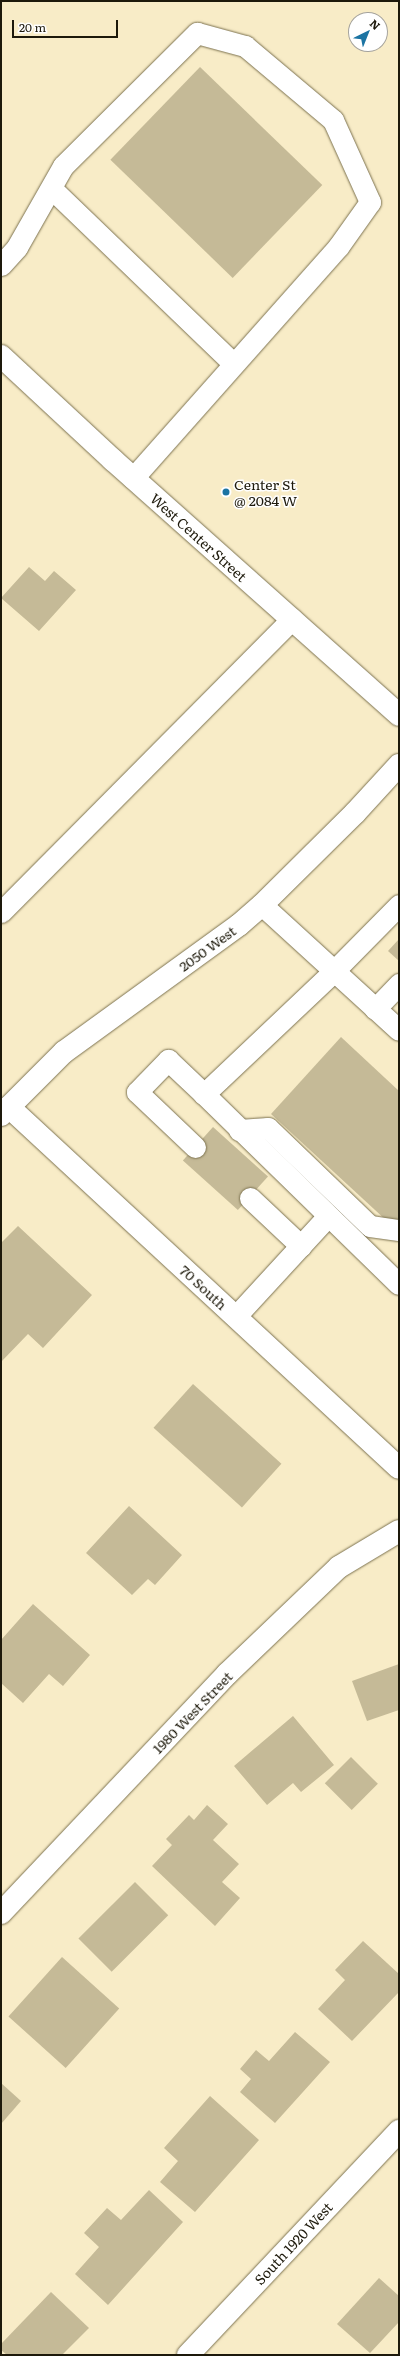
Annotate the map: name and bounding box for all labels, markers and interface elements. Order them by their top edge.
scale bar [14,12,120,38]
north arrow [348,12,388,52]
text: N [367,15,384,33]
text: 20 m [19,18,46,36]
place label: Center St @ 2084 W [234,476,297,508]
marker: Center St @ 2084 W [221,487,231,497]
street label: West Center Street [147,489,251,585]
street label: 2050 West [175,922,239,974]
street label: 70 South [177,1261,231,1313]
street label: 1980 West Street [149,1668,235,1756]
street label: South 1920 West [251,2198,335,2288]

